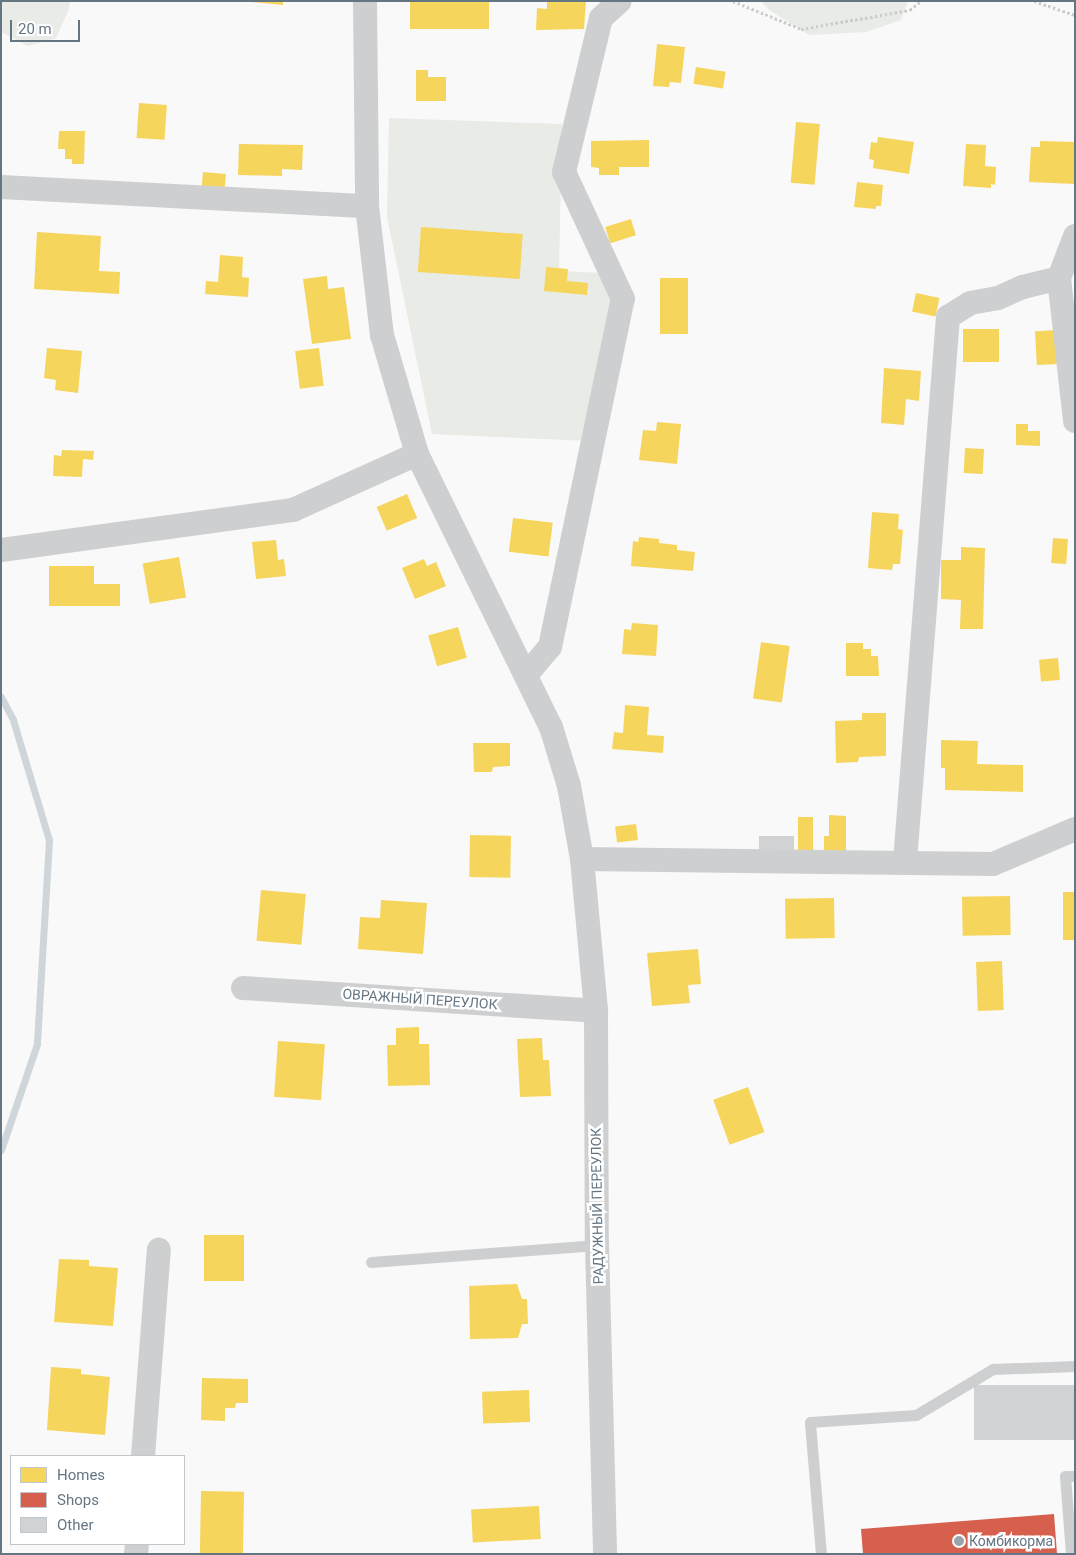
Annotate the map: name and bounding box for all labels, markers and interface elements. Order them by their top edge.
scale bar [12,10,82,42]
text: 20 m [18,20,52,38]
street label: ОВРАЖНЫЙ ПЕРЕУЛОК [342,985,498,1013]
street label: РАДУЖНЫЙ ПЕРЕУЛОК [587,1128,607,1284]
legend [10,1455,185,1545]
text: Homes [57,1466,105,1484]
text: Shops [57,1491,99,1509]
text: Other [57,1516,94,1534]
place label: Комбикорма [969,1533,1053,1549]
marker: Комбикорма [953,1535,965,1547]

